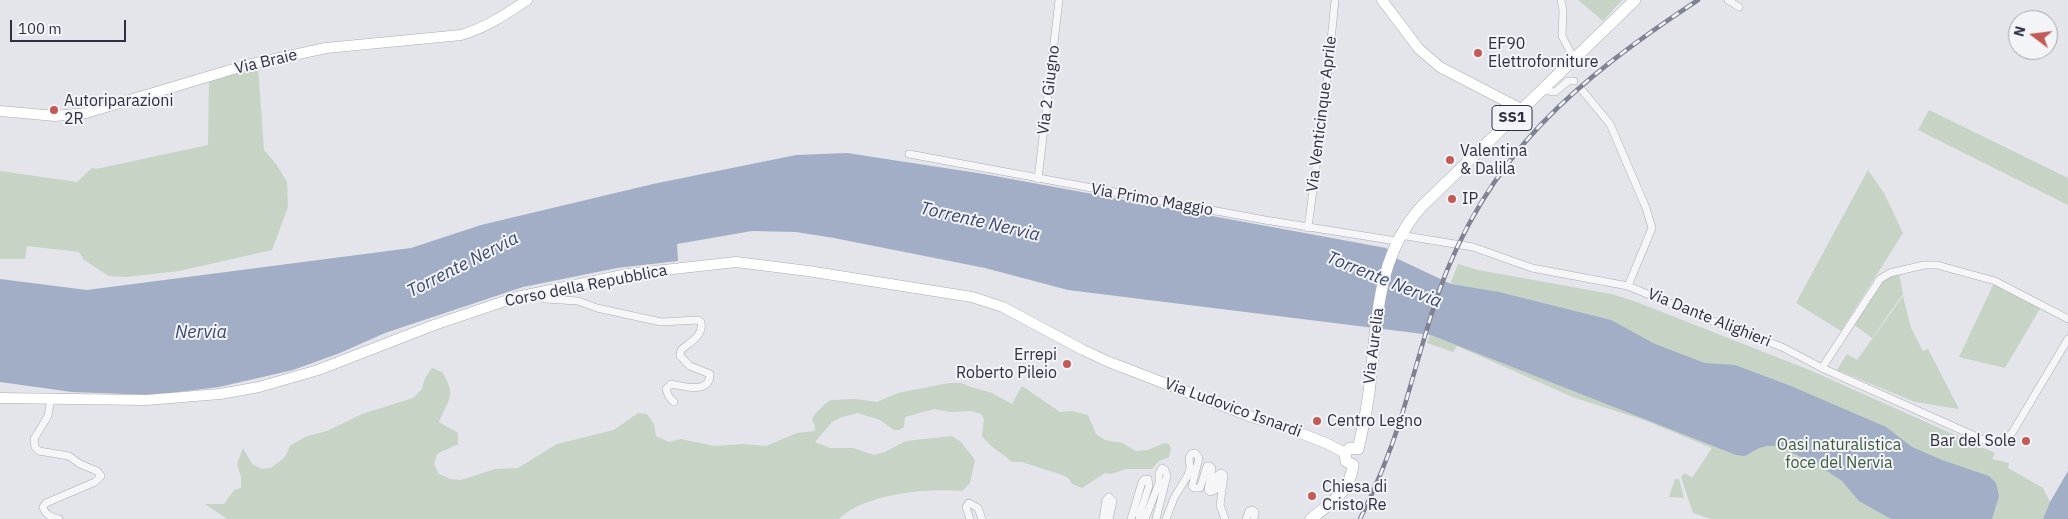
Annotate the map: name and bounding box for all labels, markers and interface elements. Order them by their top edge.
scale bar [12,10,129,42]
north arrow [2008,10,2058,60]
text: 100 m [18,19,62,38]
text: N [2009,24,2029,39]
place label: EF90 Elettroforniture [1488,34,1599,72]
street label: Via Venticinque Aprile [1303,35,1341,193]
street label: Via 2 Giugno [1034,44,1064,136]
street label: Via Braie [233,45,299,79]
marker: EF90 Elettroforniture [1472,47,1484,59]
place label: Autoriparazioni 2R [64,91,173,129]
marker: Autoriparazioni 2R [48,104,60,116]
road number: SS1 [1492,106,1532,130]
place label: Valentina & Dalila [1460,141,1527,179]
marker: Valentina & Dalila [1444,154,1456,166]
street label: Via Primo Maggio [1089,180,1215,220]
place label: IP [1462,189,1478,209]
marker: IP [1446,193,1458,205]
water label: Torrente Nervia [918,198,1042,246]
water label: Torrente Nervia [404,228,522,302]
water label: Torrente Nervia [1323,247,1445,313]
street label: Corso della Repubblica [503,261,669,311]
street label: Via Dante Alighieri [1645,284,1773,352]
street label: Via Aurelia [1360,307,1388,385]
water label: Nervia [175,322,227,344]
place label: Errepi Roberto Pileio [956,345,1057,383]
marker: Errepi Roberto Pileio [1061,358,1073,370]
street label: Via Ludovico Isnardi [1162,374,1304,442]
place label: Centro Legno [1327,411,1422,431]
marker: Centro Legno [1311,415,1323,427]
place label: Bar del Sole [1930,431,2016,451]
park label: Oasi naturalistica foce del Nervia [1777,435,1901,473]
marker: Bar del Sole [2020,435,2032,447]
place label: Chiesa di Cristo Re [1322,477,1387,515]
marker: Chiesa di Cristo Re [1306,490,1318,502]

